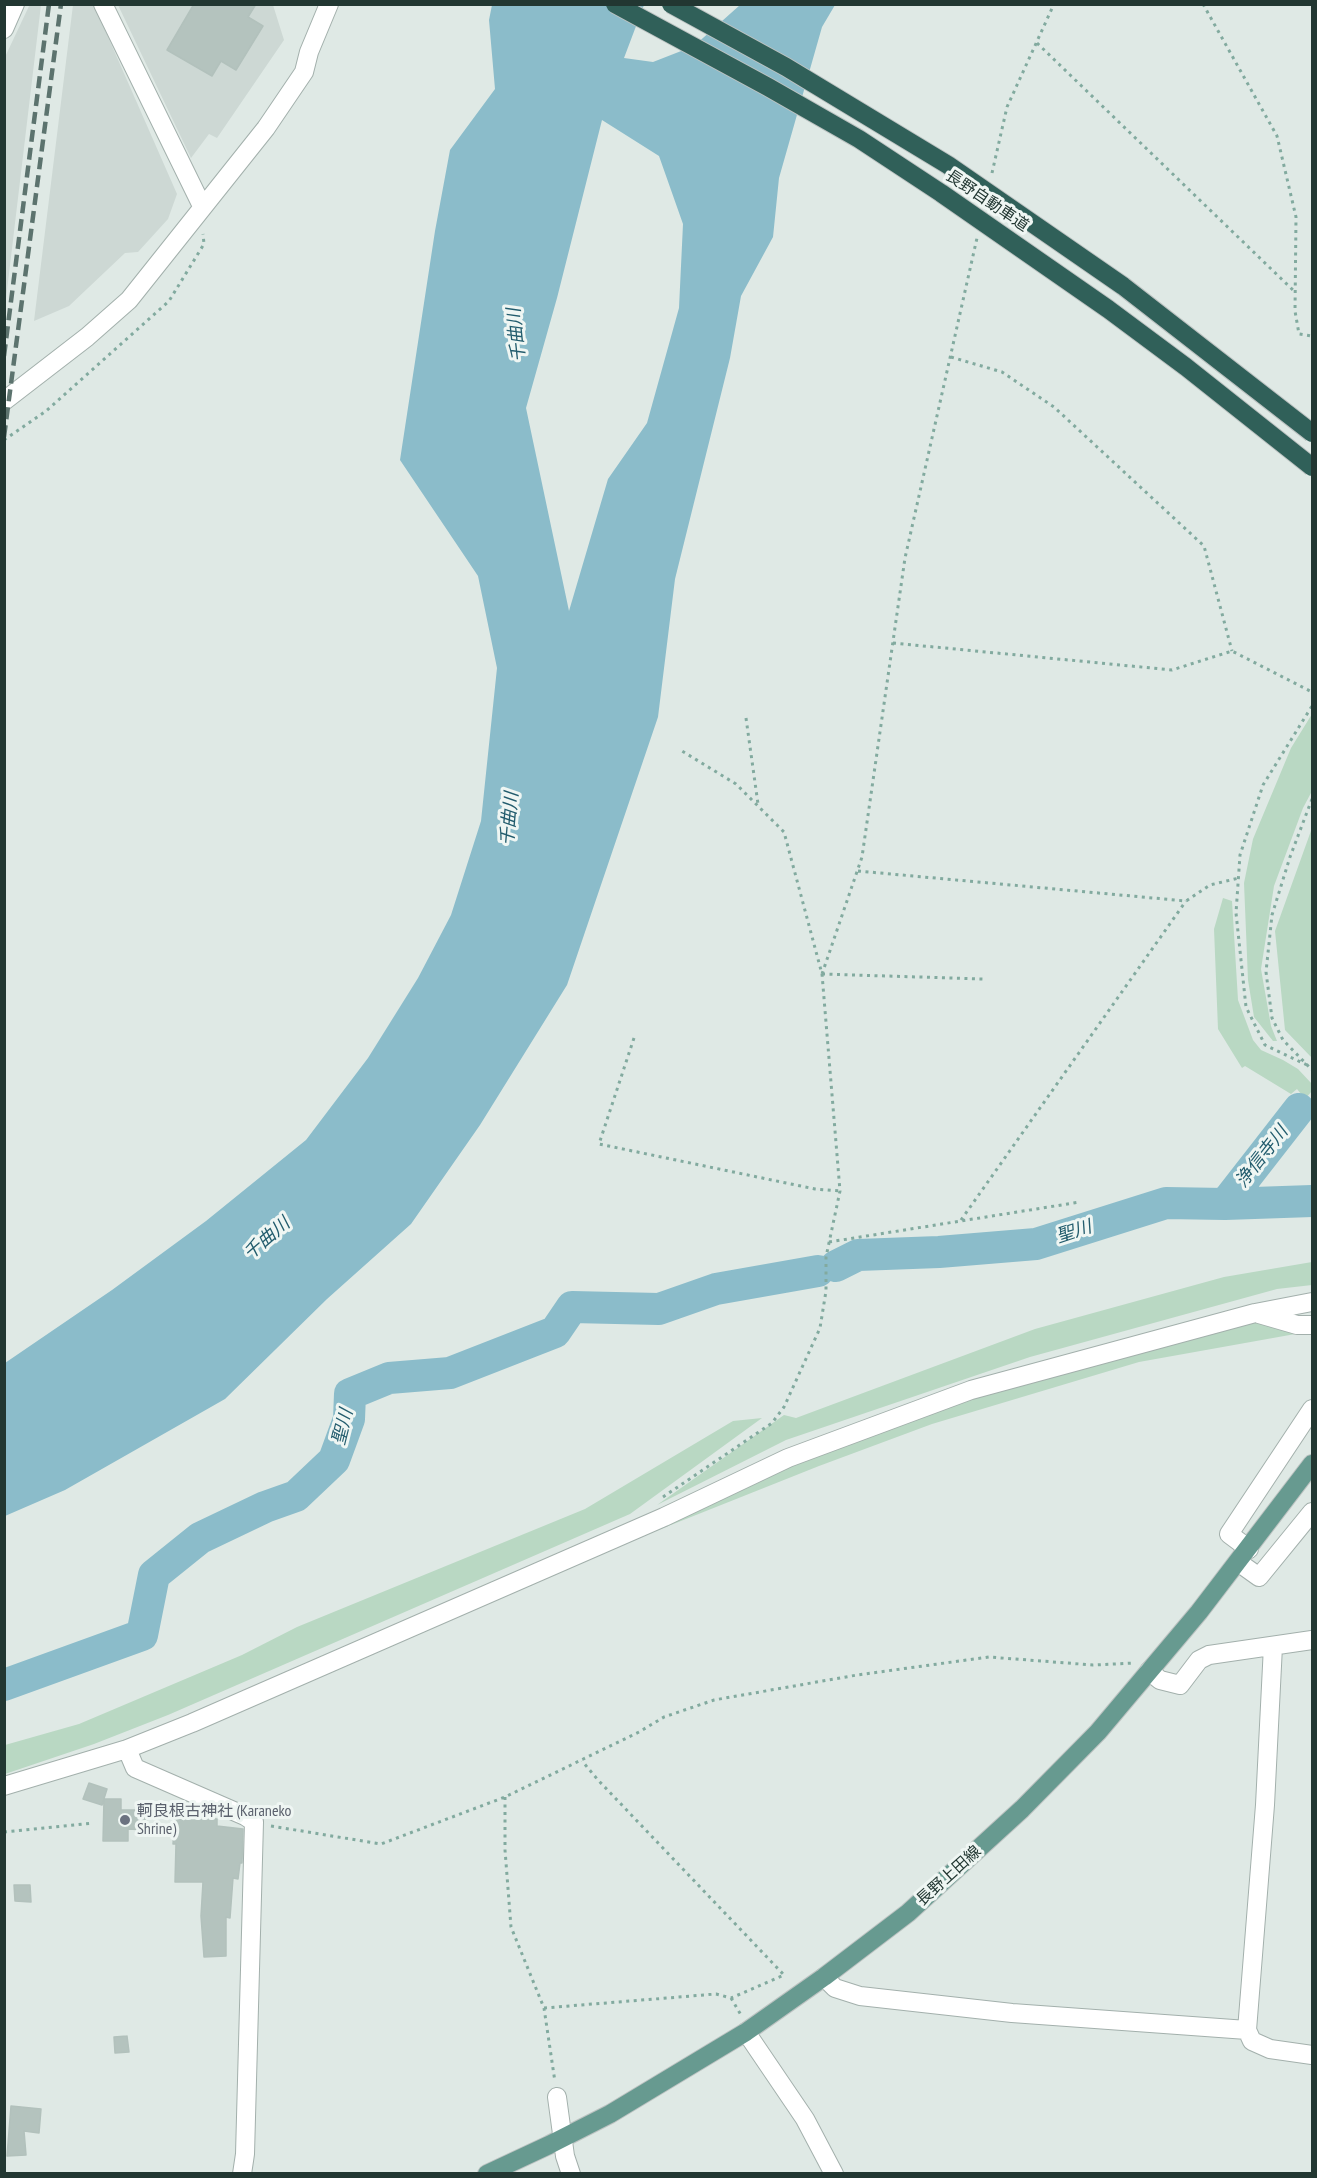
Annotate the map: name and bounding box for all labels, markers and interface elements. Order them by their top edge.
street label: 長野自動車道 [942,166,1032,236]
water label: 千曲川 [503,307,531,363]
water label: 千曲川 [497,791,523,847]
water label: 浄信寺川 [1231,1122,1293,1192]
water label: 千曲川 [240,1213,294,1265]
water label: 聖川 [1054,1216,1094,1248]
water label: 聖川 [328,1407,358,1447]
place label: 軻良根古神社 (Karaneko Shrine) [137,1801,291,1839]
marker: 軻良根古神社 (Karaneko Shrine) [118,1813,132,1827]
street label: 長野上田線 [913,1842,985,1910]

